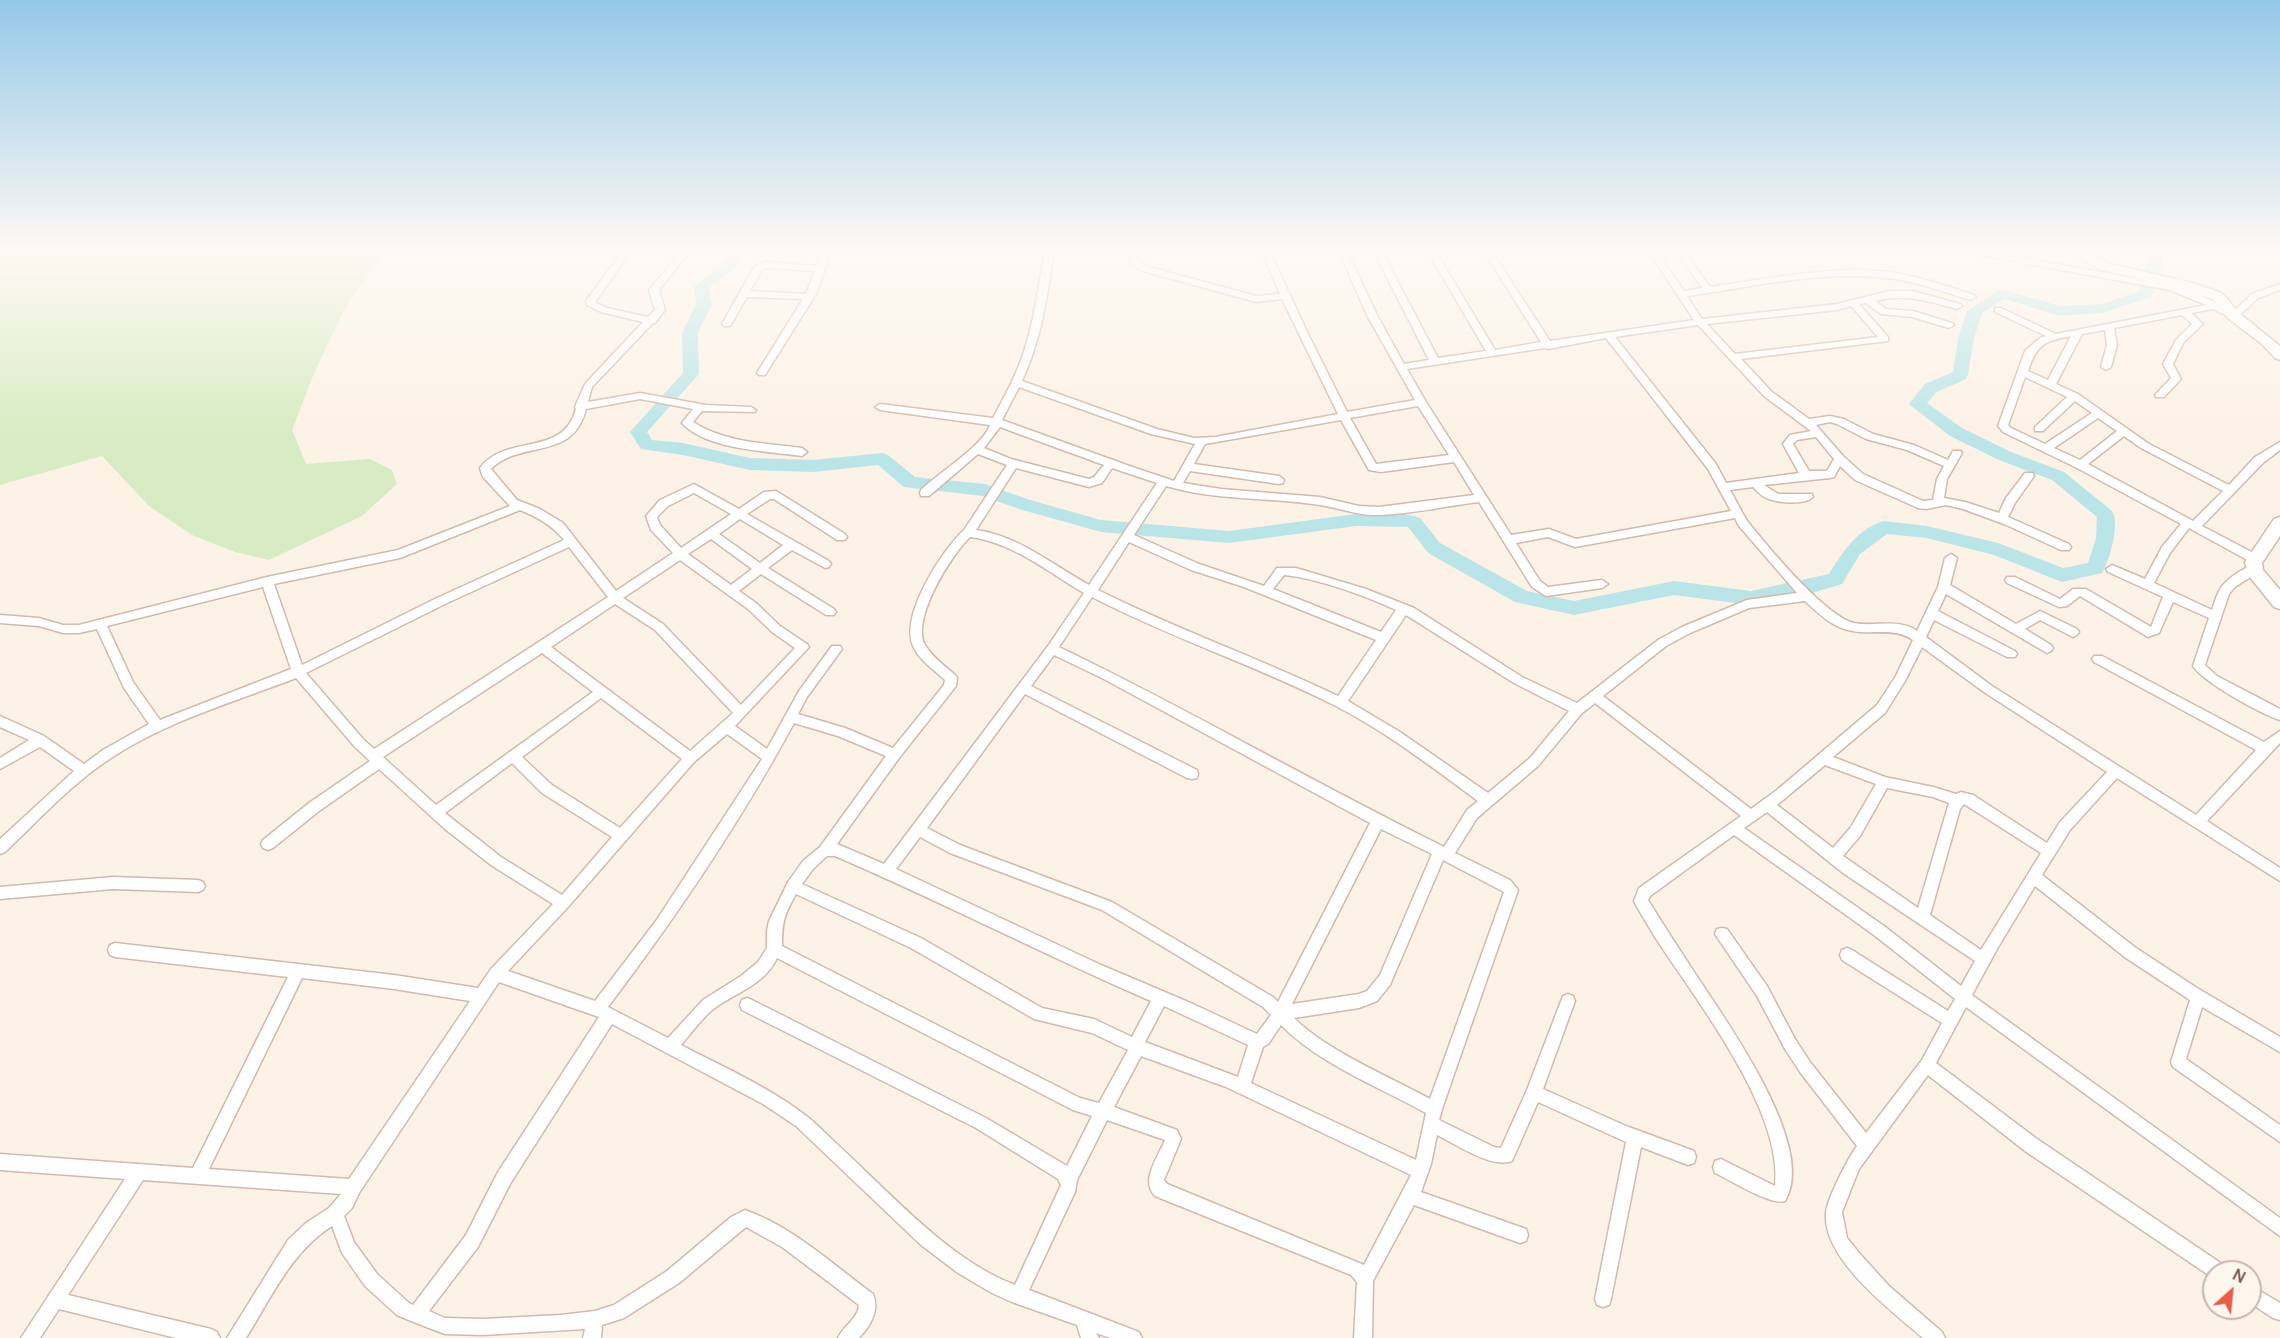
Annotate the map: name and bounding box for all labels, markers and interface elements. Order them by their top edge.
north arrow [2202,1260,2262,1320]
text: N [2229,1263,2249,1288]

